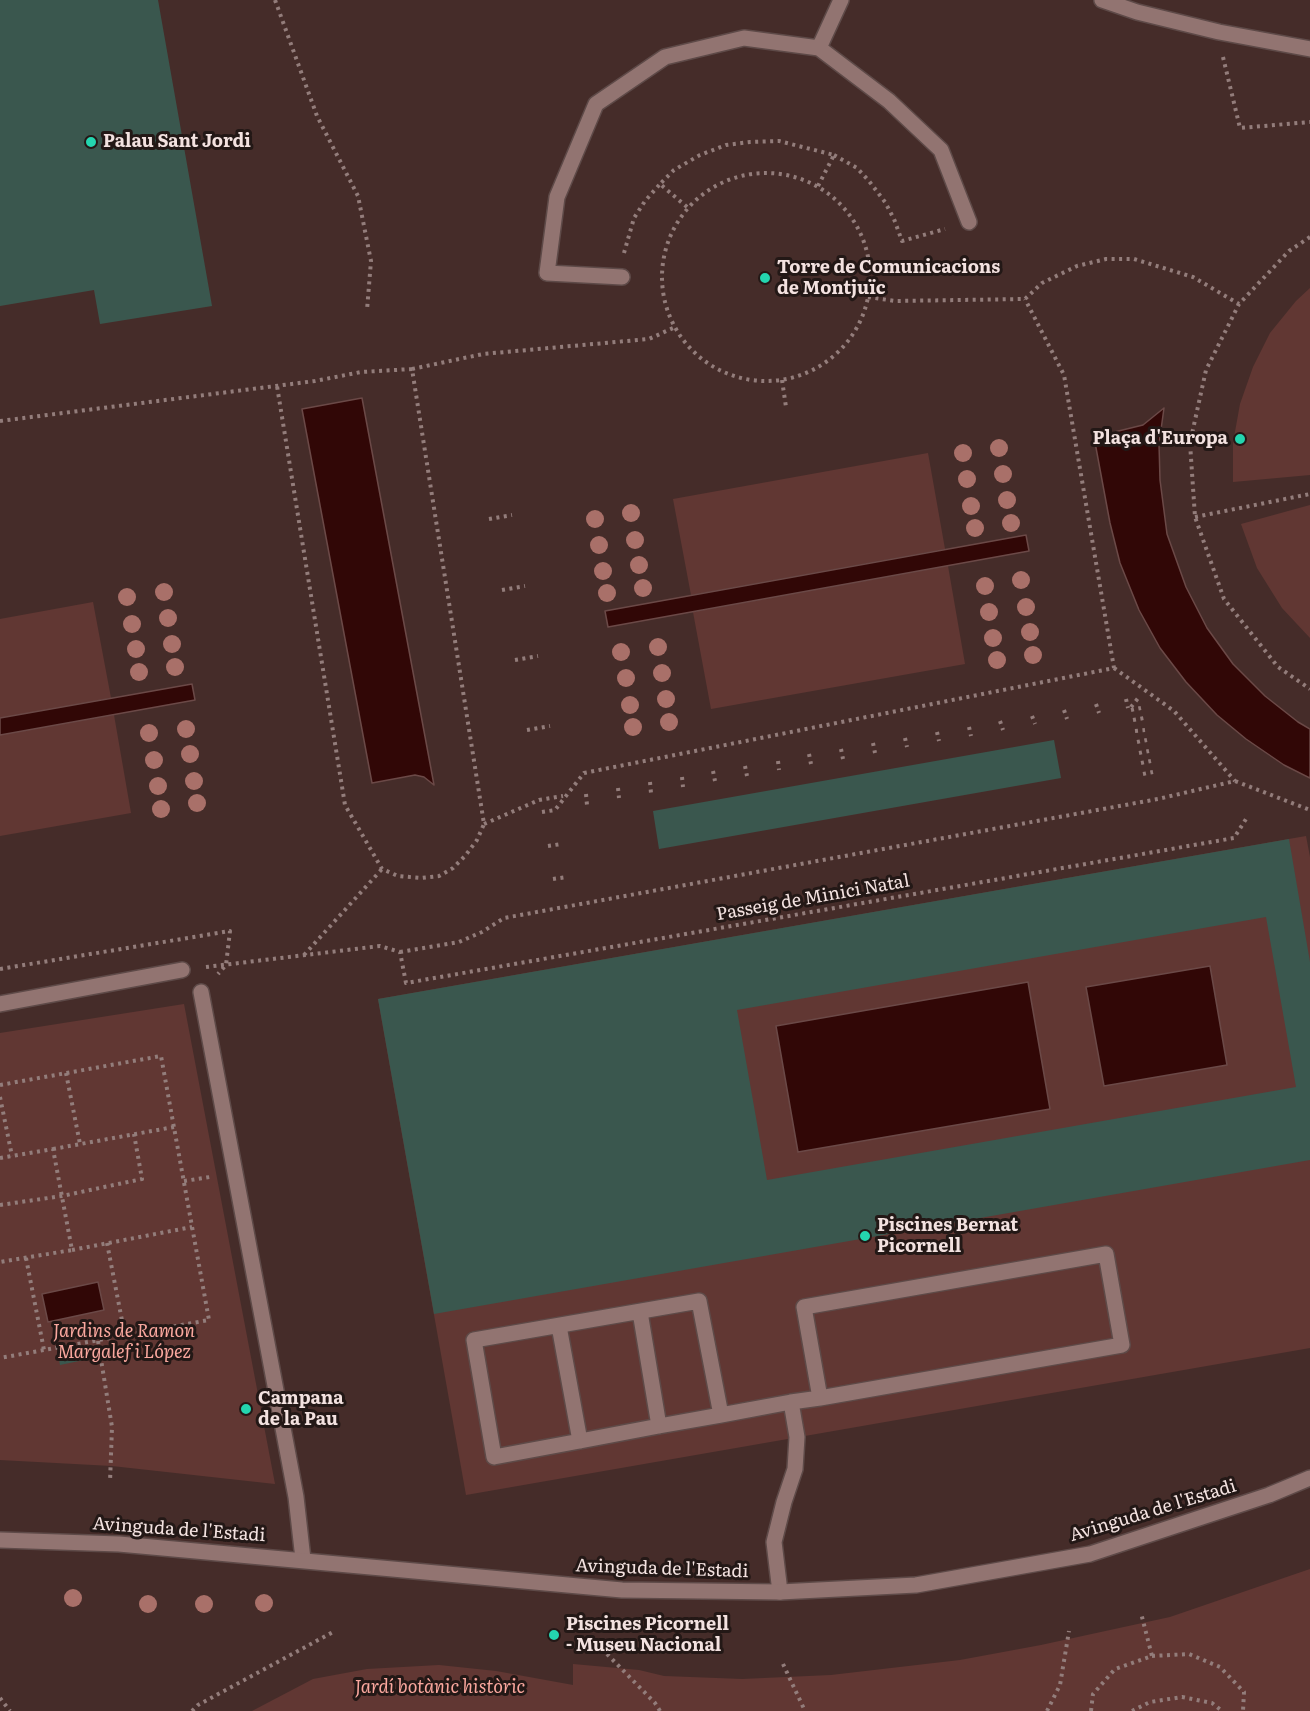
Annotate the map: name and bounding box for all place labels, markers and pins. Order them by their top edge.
place label: Palau Sant Jordi [103,131,251,153]
marker: Palau Sant Jordi [84,135,98,149]
place label: Torre de Comunicacions de Montjuïc [777,257,1000,300]
marker: Torre de Comunicacions de Montjuïc [758,271,772,285]
place label: Plaça d'Europa [1092,428,1228,450]
marker: Plaça d'Europa [1233,432,1247,446]
place label: Piscines Bernat Picornell [877,1215,1018,1258]
marker: Piscines Bernat Picornell [858,1229,872,1243]
place label: Campana de la Pau [258,1388,344,1430]
marker: Campana de la Pau [239,1402,253,1416]
place label: Piscines Picornell - Museu Nacional [566,1614,729,1656]
marker: Piscines Picornell - Museu Nacional [547,1628,561,1642]

